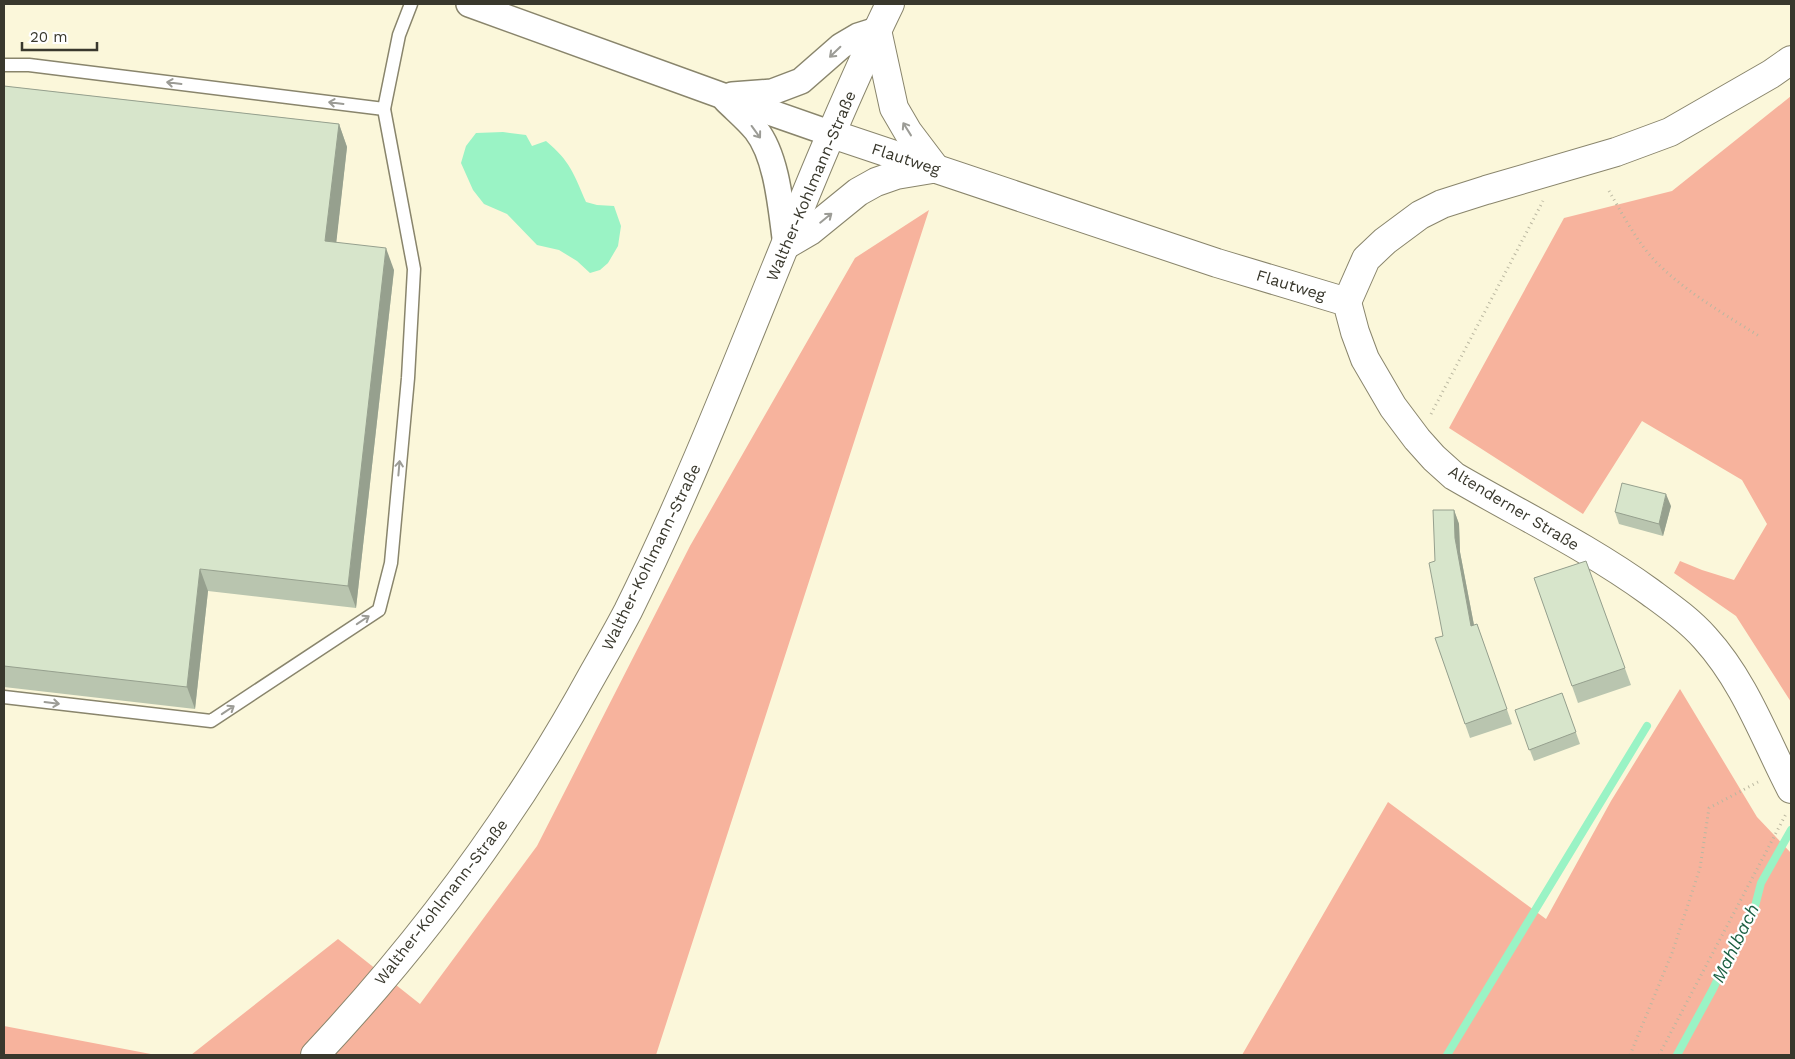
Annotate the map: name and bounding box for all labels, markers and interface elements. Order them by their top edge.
scale bar [22,20,98,52]
text: 20 m [30,28,68,46]
one-way arrow [829,46,841,58]
one-way arrow [167,78,183,88]
street label: Walther-Kohlmann-Straße [762,88,860,284]
one-way arrow [328,98,344,108]
one-way arrow [902,123,912,137]
one-way arrow [750,125,761,138]
street label: Flautweg [869,139,943,179]
one-way arrow [819,212,832,223]
street label: Flautweg [1254,266,1328,305]
one-way arrow [395,460,404,476]
street label: Walther-Kohlmann-Straße [597,461,705,653]
street label: Altenderner Straße [1445,461,1583,555]
one-way arrow [356,615,370,625]
one-way arrow [44,698,60,708]
one-way arrow [221,705,235,715]
street label: Walther-Kohlmann-Straße [370,815,512,989]
water label: Mahlbach [1707,900,1763,986]

